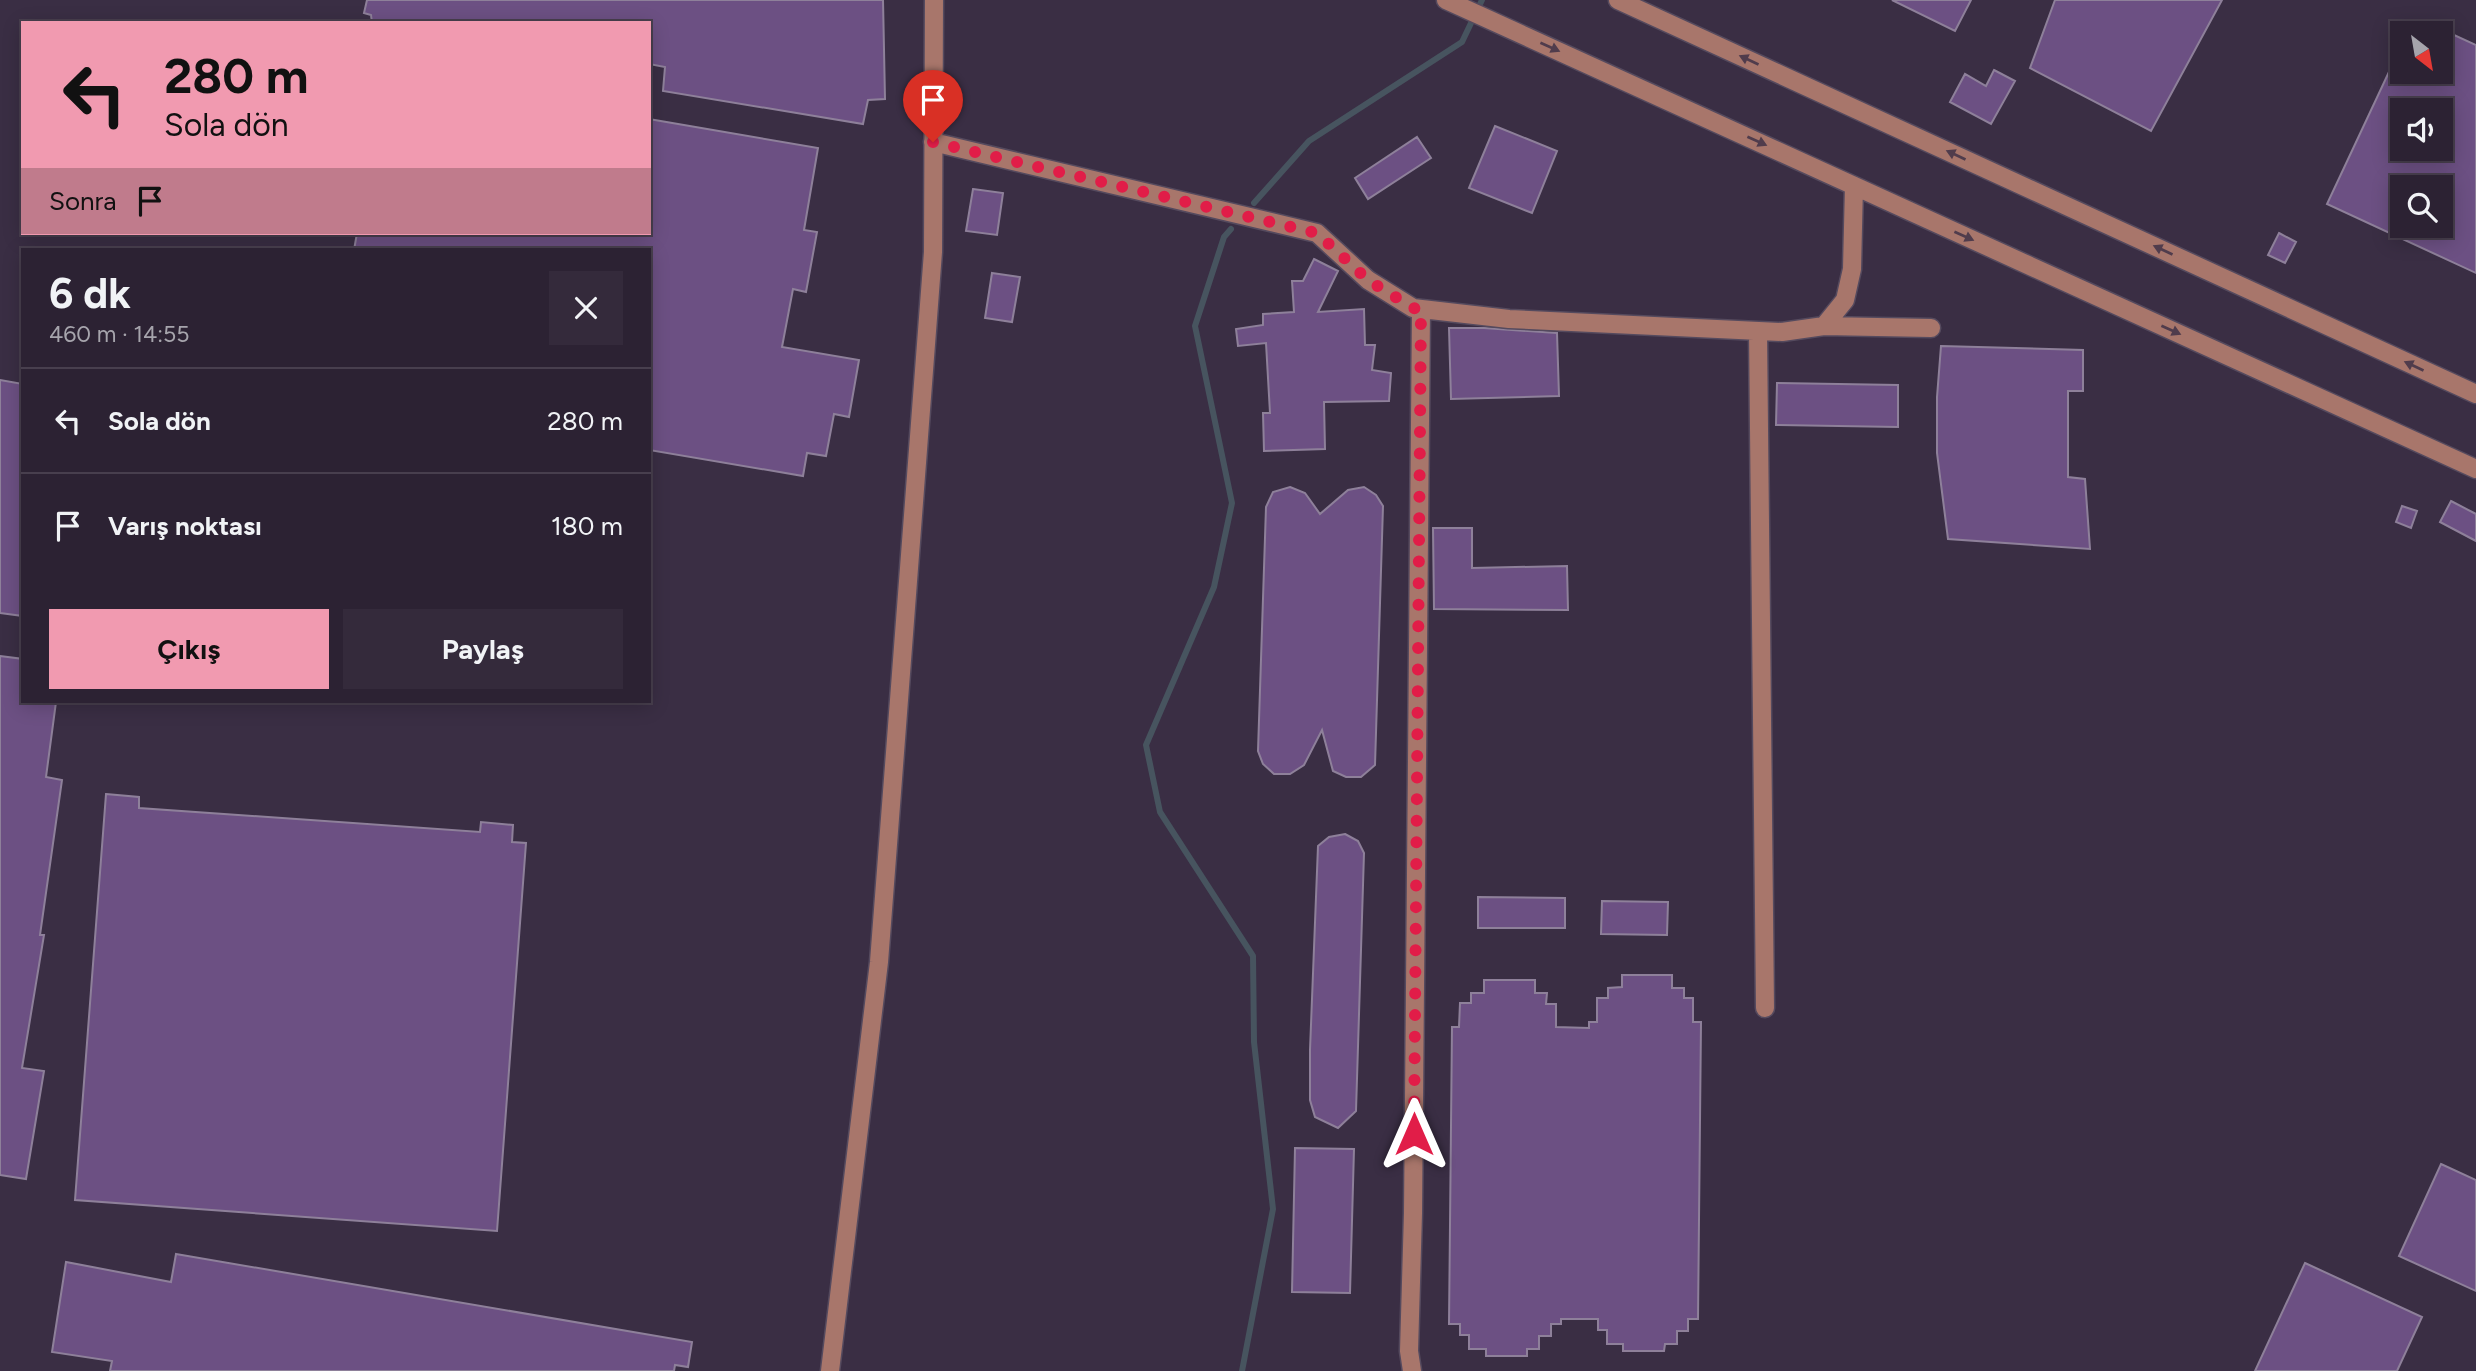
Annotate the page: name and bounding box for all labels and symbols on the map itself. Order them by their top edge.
north arrow [2390,21,2454,84]
one-way arrow [1539,42,1560,53]
one-way arrow [1739,54,1759,66]
pin [903,70,963,142]
one-way arrow [1747,136,1767,147]
one-way arrow [1946,149,1966,161]
one-way arrow [1954,230,1974,242]
one-way arrow [2153,244,2173,256]
one-way arrow [2161,324,2181,336]
one-way arrow [2404,360,2424,372]
position arrow [1377,1097,1451,1171]

